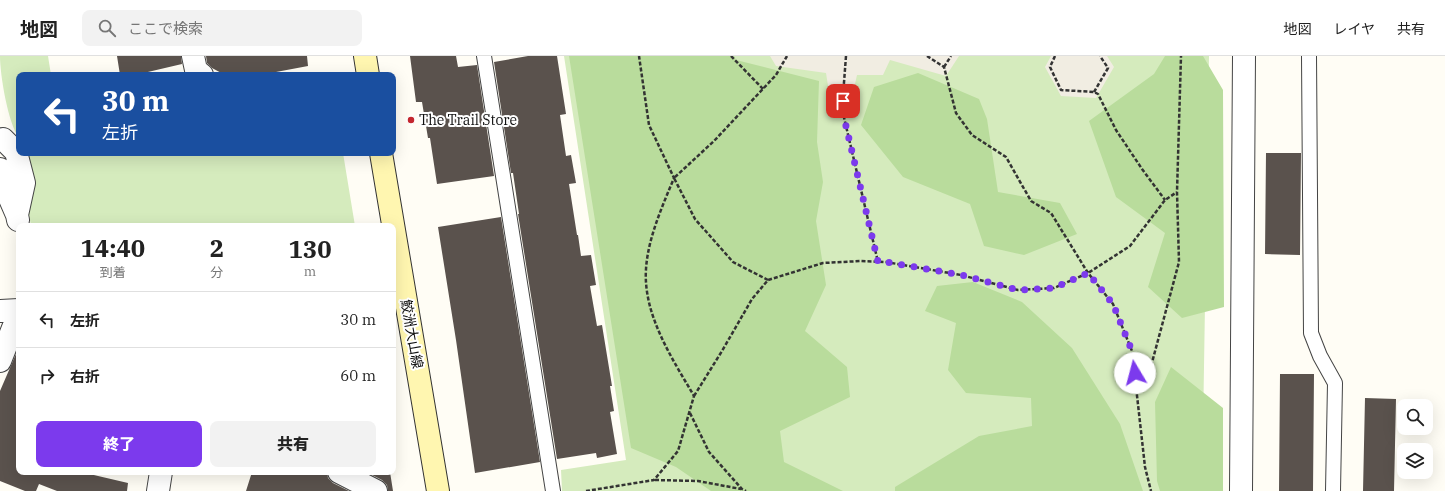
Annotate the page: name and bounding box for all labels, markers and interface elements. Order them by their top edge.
search box [82,10,362,46]
text: 地図 [20,17,58,41]
icon: search [96,17,118,39]
text: ここで検索 [128,19,203,38]
text: 地図 [1283,20,1311,38]
text: レイヤ [1333,20,1375,38]
text: 共有 [1397,20,1425,38]
text: 30 m [102,82,169,119]
pin [826,84,860,118]
icon: left [36,88,88,140]
icon: arrive [832,90,854,112]
place label: The Trail Store [419,111,517,129]
marker: The Trail Store [406,115,416,125]
text: 左折 [102,121,138,144]
text: 14:40 [80,232,145,264]
text: 2 [210,232,224,264]
text: 130 [288,233,332,265]
text: m [304,263,316,280]
text: 到着 [100,264,126,281]
text: 分 [210,264,223,281]
street label: 鮫洲大山線 [397,298,427,370]
icon: left [36,309,58,331]
text: 30 m [340,310,376,329]
text: 左折 [70,311,100,330]
position arrow [1114,352,1156,394]
icon: right [36,365,58,387]
text: 60 m [340,366,376,385]
text: 右折 [70,367,100,386]
map controls [1397,399,1433,479]
button: search [1397,399,1433,435]
button: 終了 [36,421,202,467]
button: 共有 [210,421,376,467]
button: layers [1397,443,1433,479]

